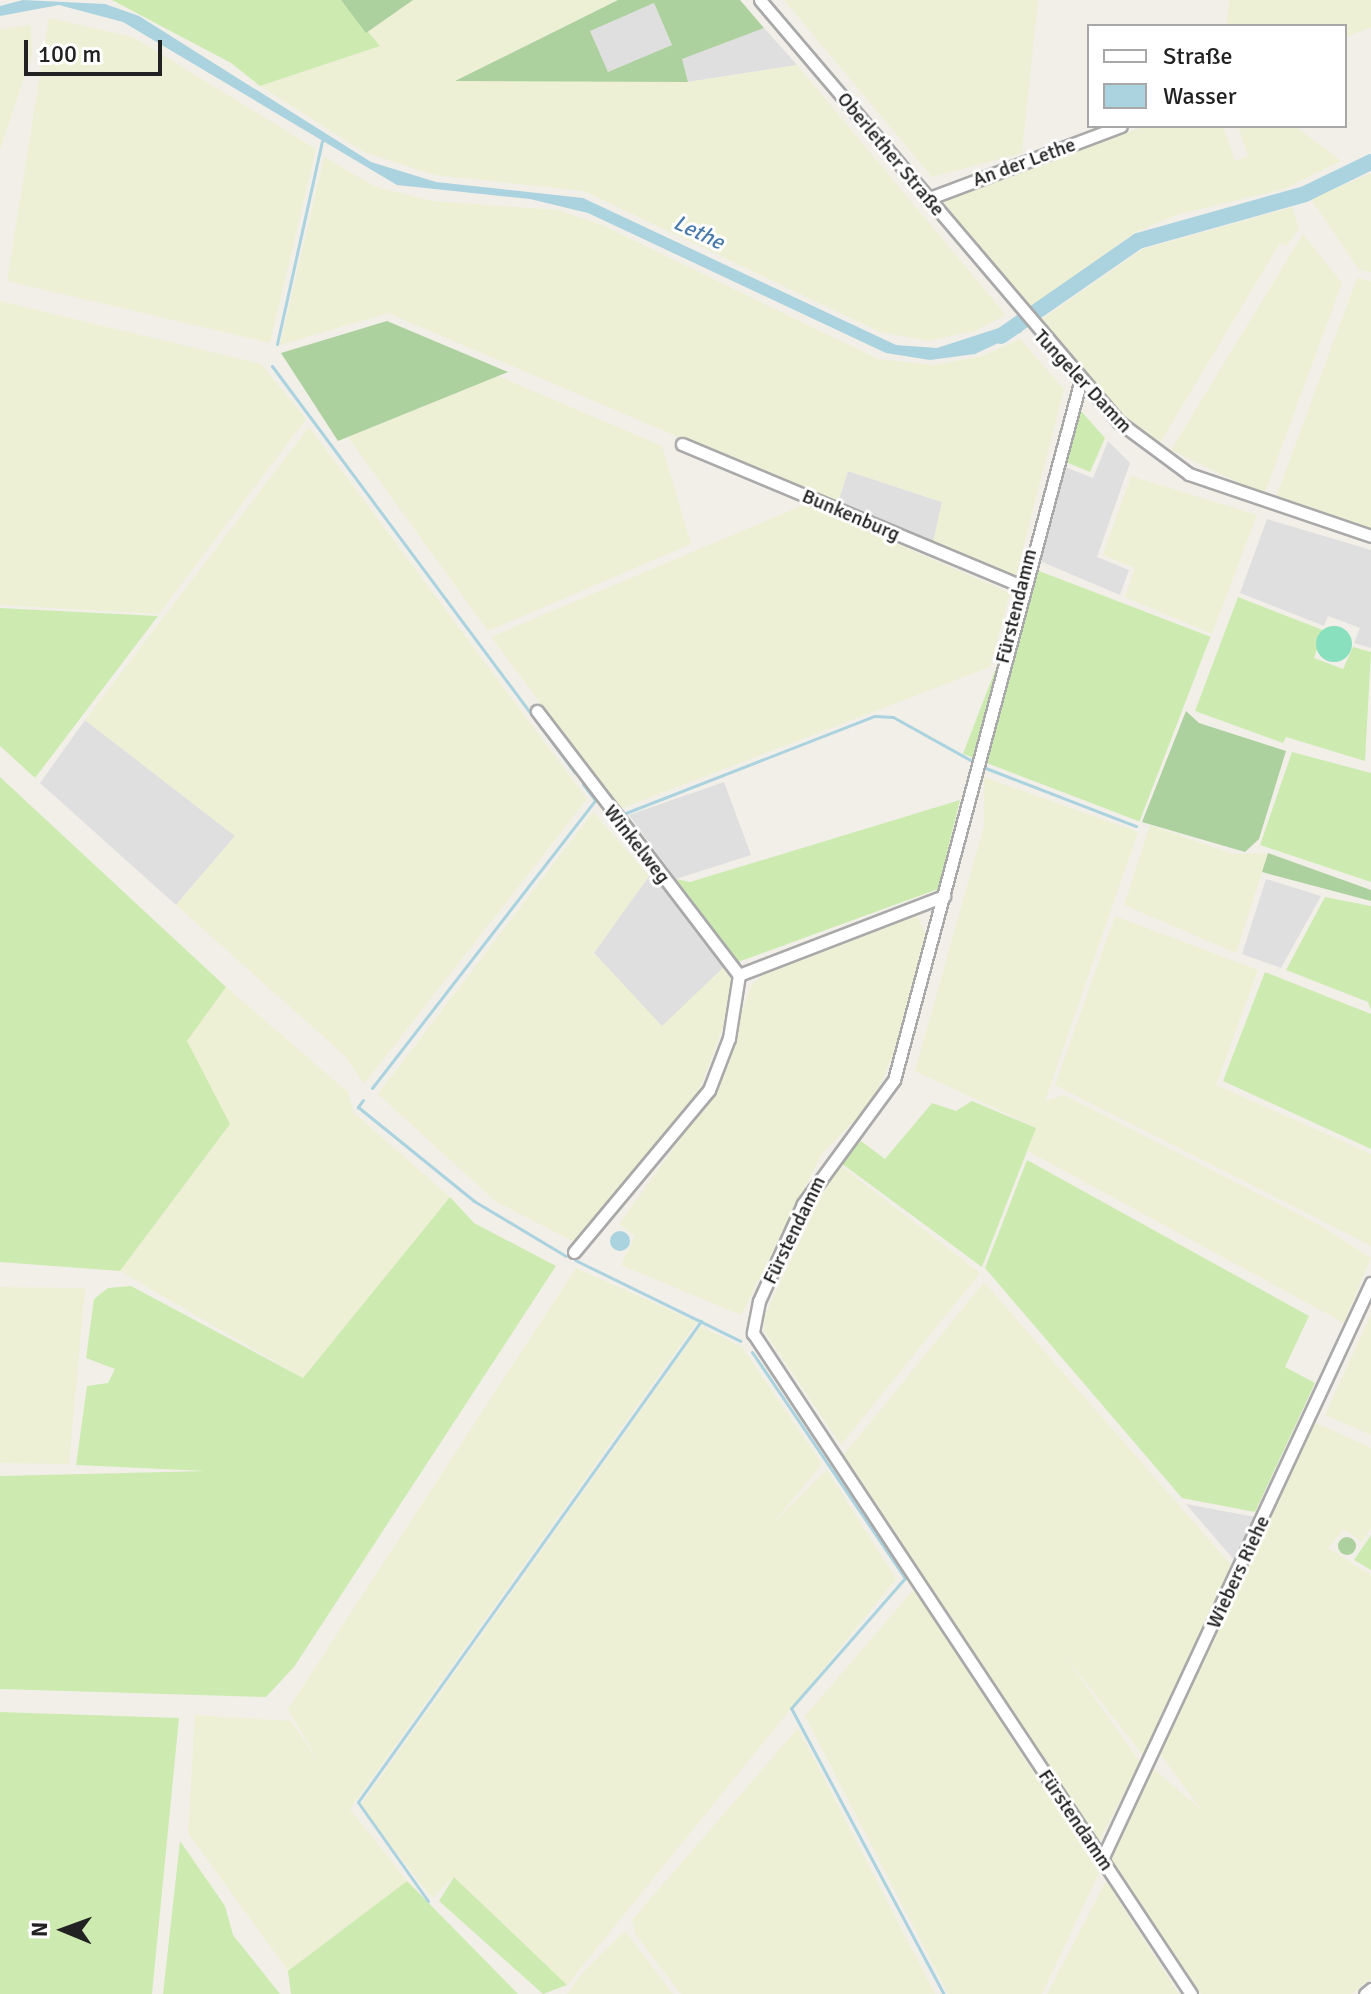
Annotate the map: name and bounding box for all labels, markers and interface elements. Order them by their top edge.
scale bar [28,24,166,74]
legend [1087,24,1347,128]
text: 100 m [38,39,101,69]
text: Straße [1163,41,1233,71]
text: Wasser [1163,81,1237,111]
street label: Oberlether Straße [832,87,950,221]
street label: An der Lethe [969,132,1079,192]
water label: Lethe [670,209,728,255]
street label: Tungeler Damm [1029,324,1137,438]
street label: Bunkenburg [799,484,903,546]
street label: Fürstendamm [990,546,1042,666]
street label: Winkelweg [599,800,675,888]
street label: Fürstendamm [758,1172,830,1288]
street label: Wiebers Riehe [1201,1512,1275,1632]
street label: Fürstendamm [1033,1765,1119,1875]
north arrow [24,1890,104,1970]
text: N [26,1922,53,1937]

